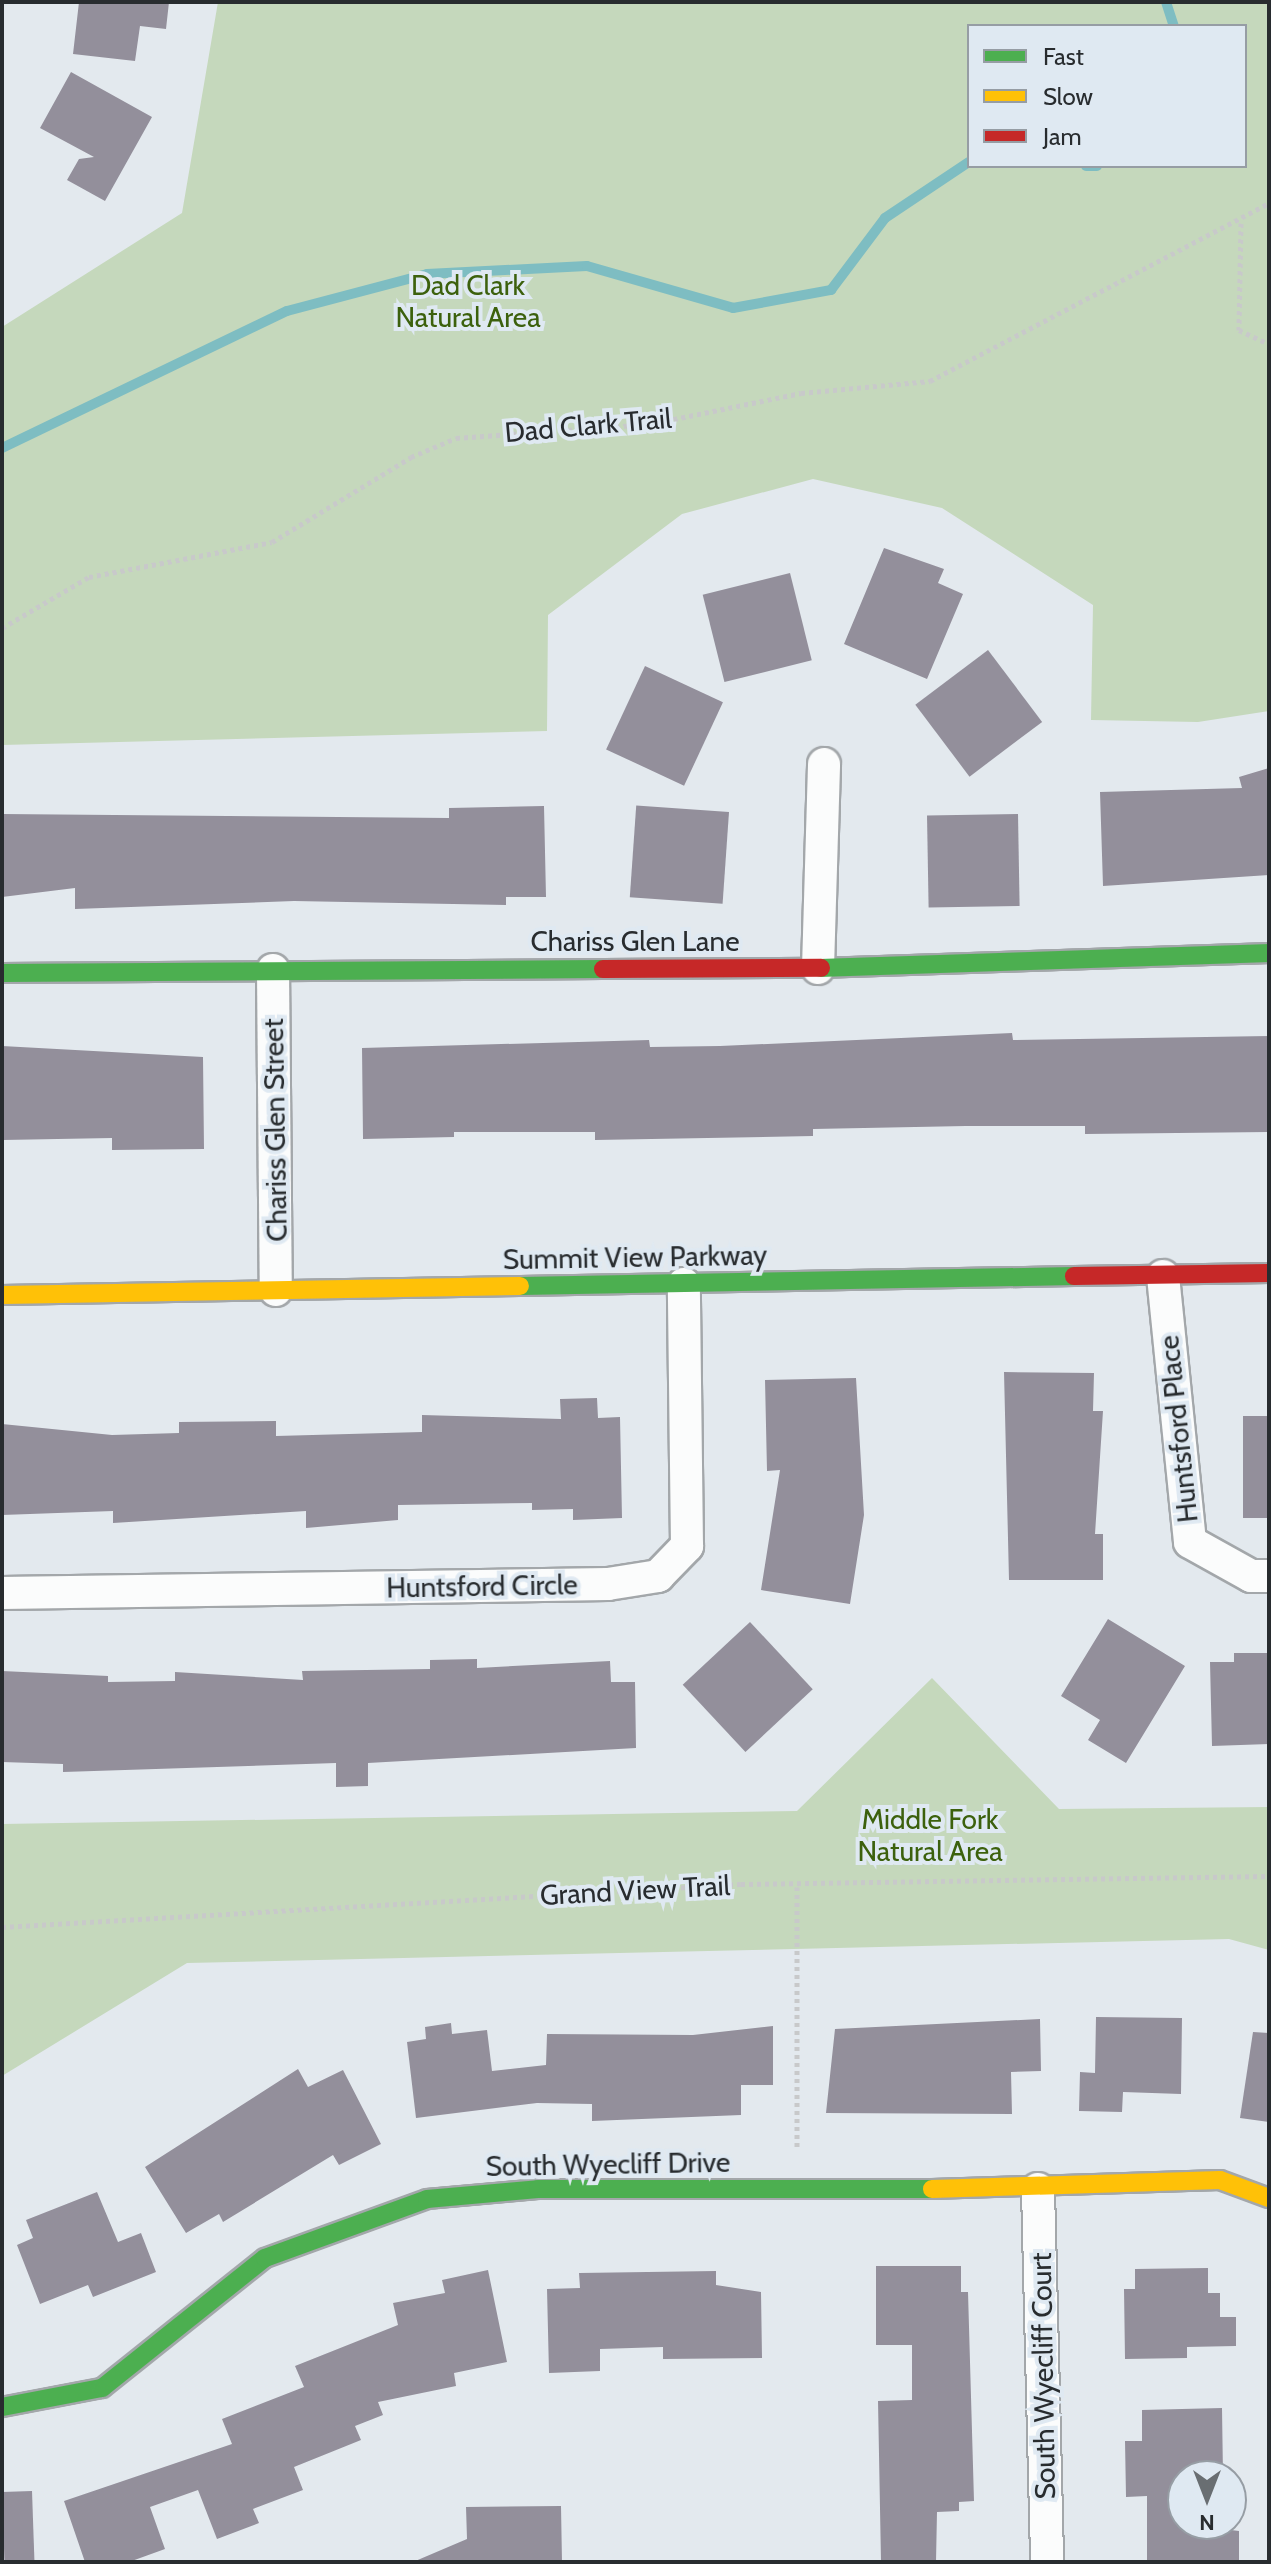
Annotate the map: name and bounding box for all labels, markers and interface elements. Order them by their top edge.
legend [967,24,1247,168]
text: Fast [1043,42,1084,71]
text: Slow [1043,82,1093,111]
text: Jam [1043,122,1081,151]
park label: Dad Clark Natural Area [395,268,541,334]
street label: Dad Clark Trail [503,401,673,449]
street label: Chariss Glen Lane [531,924,739,958]
street label: Chariss Glen Street [256,1018,294,1242]
street label: Summit View Parkway [502,1238,768,1276]
street label: Huntsford Place [1151,1334,1205,1524]
street label: Huntsford Circle [386,1568,578,1604]
park label: Middle Fork Natural Area [857,1802,1003,1868]
street label: Grand View Trail [539,1868,731,1912]
street label: South Wyecliff Drive [485,2145,731,2183]
street label: South Wyecliff Court [1024,2252,1062,2500]
north arrow [1167,2460,1247,2540]
text: N [1199,2509,1215,2536]

